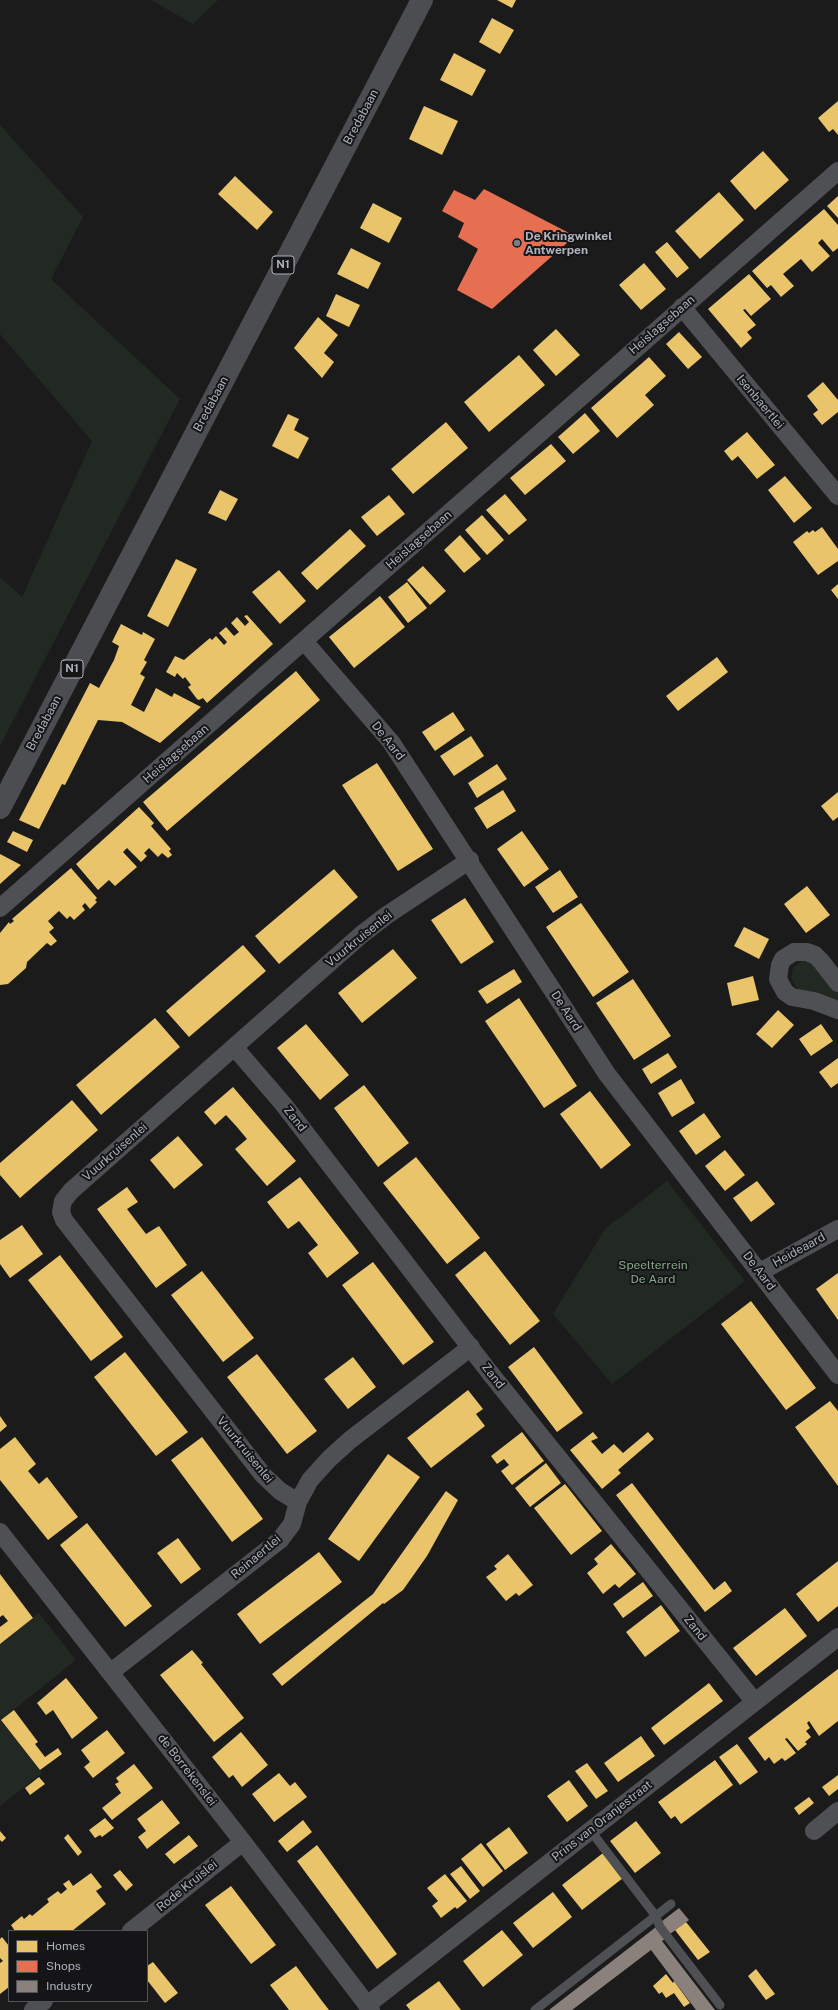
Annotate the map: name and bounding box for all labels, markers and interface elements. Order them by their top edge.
street label: Bredabaan [340,87,382,147]
place label: De Kringwinkel Antwerpen [525,229,612,257]
marker: De Kringwinkel Antwerpen [512,238,522,248]
road number: N1 [272,256,294,274]
street label: Heislagsebaan [626,292,698,358]
street label: Isenbaertlei [733,372,787,432]
street label: Bredabaan [190,374,232,434]
street label: Heislagsebaan [383,507,455,573]
road number: N1 [61,660,83,678]
street label: Bredabaan [23,693,65,753]
street label: De Aard [368,719,408,763]
street label: Heislagsebaan [140,721,212,787]
street label: Vuurkruisenlei [323,908,395,970]
street label: De Aard [548,988,584,1034]
street label: Zand [281,1103,309,1135]
street label: Vuurkruisenlei [80,1120,150,1184]
street label: Heideaard [770,1230,828,1270]
street label: De Aard [740,1249,778,1293]
park label: Speelterrein De Aard [618,1258,688,1286]
street label: Zand [479,1360,507,1392]
street label: Vuurkruisenlei [214,1414,276,1486]
street label: Reinaertlei [228,1532,284,1582]
street label: Zand [680,1612,710,1644]
street label: de Borrekenslei [155,1731,219,1809]
street label: Prins van Oranjestraat [549,1777,655,1865]
street label: Rode Kruislei [154,1857,220,1915]
legend [8,1930,148,2002]
text: Homes [46,1939,85,1953]
text: Shops [46,1959,81,1973]
text: Industry [46,1979,92,1993]

